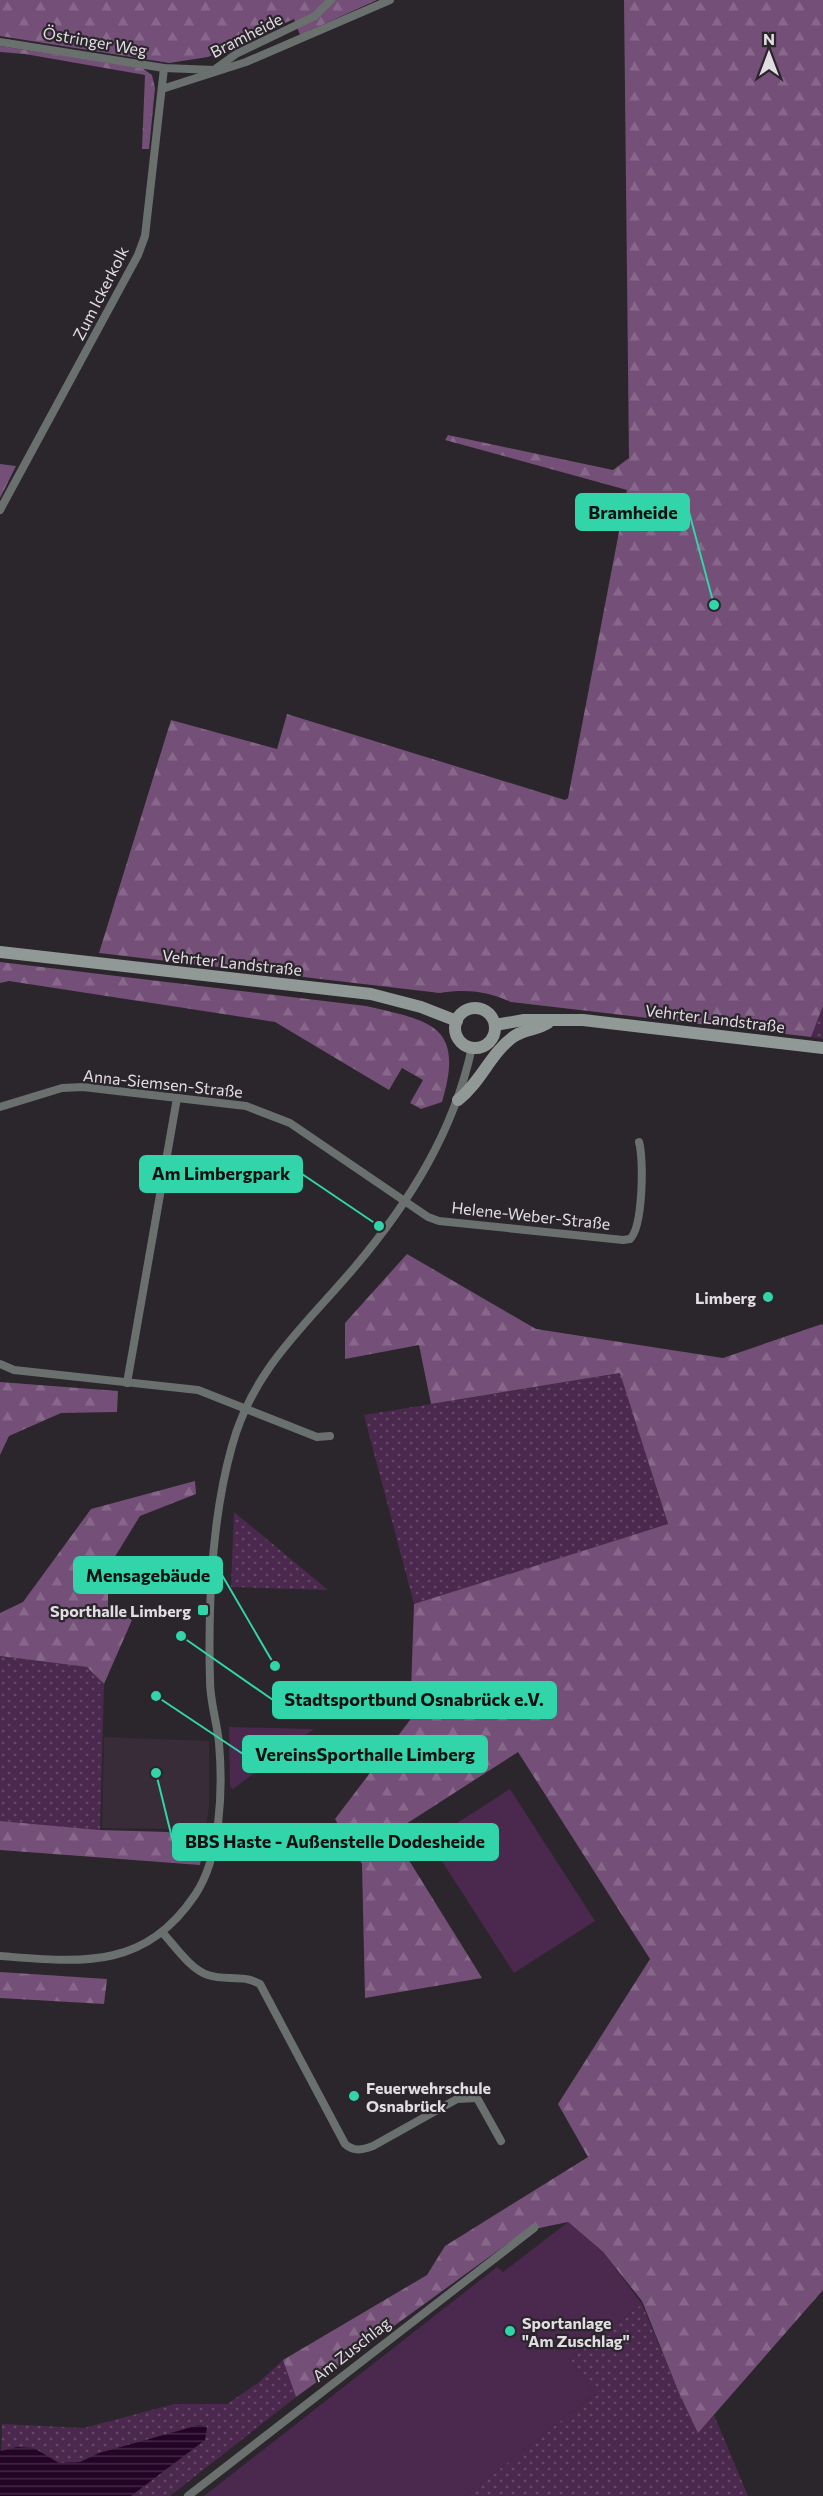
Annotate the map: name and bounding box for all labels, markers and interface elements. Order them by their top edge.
street label: Bramheide [207,9,285,61]
street label: Östringer Weg [42,23,149,60]
north arrow [739,24,799,84]
text: N [763,29,775,48]
street label: Zum Ickerkolk [68,243,132,343]
callout: Bramheide [576,494,689,530]
text: Bramheide [588,501,678,523]
street label: Vehrter Landstraße [161,945,303,979]
street label: Vehrter Landstraße [644,1000,786,1036]
street label: Anna-Siemsen-Straße [82,1065,244,1101]
callout: Am Limbergpark [140,1156,302,1192]
text: Am Limbergpark [152,1162,291,1184]
street label: Helene-Weber-Straße [451,1197,611,1233]
place label: Limberg [695,1288,756,1307]
marker: Limberg [761,1290,775,1304]
callout: Mensagebäude [74,1557,222,1593]
text: Mensagebäude [86,1564,210,1586]
place label: Sporthalle Limberg [50,1601,191,1620]
marker: Sporthalle Limberg [196,1603,210,1617]
callout: Stadtsportbund Osnabrück e.V. [273,1682,556,1718]
text: Stadtsportbund Osnabrück e.V. [284,1688,544,1710]
callout: VereinsSporthalle Limberg [243,1736,487,1772]
text: VereinsSporthalle Limberg [255,1743,475,1765]
callout: BBS Haste - Außenstelle Dodesheide [173,1824,498,1860]
text: BBS Haste - Außenstelle Dodesheide [185,1830,485,1852]
place label: Feuerwehrschule Osnabrück [366,2078,491,2115]
marker: Feuerwehrschule Osnabrück [347,2089,361,2103]
street label: Am Zuschlag [308,2313,394,2385]
place label: Sportanlage "Am Zuschlag" [522,2313,630,2350]
marker: Sportanlage "Am Zuschlag" [503,2324,517,2338]

